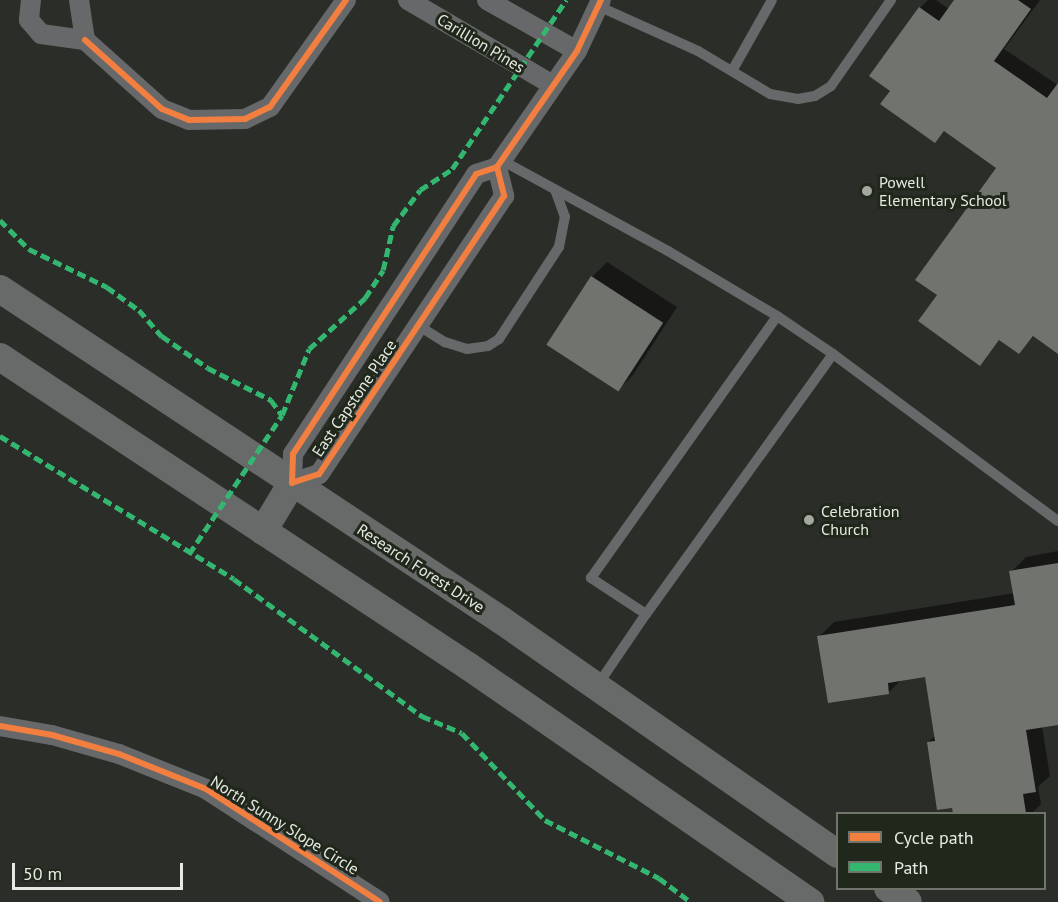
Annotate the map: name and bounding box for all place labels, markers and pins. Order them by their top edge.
place label: Powell Elementary School [879,172,1007,210]
marker: Powell Elementary School [860,184,874,198]
place label: Celebration Church [821,501,900,539]
marker: Celebration Church [802,513,816,527]

